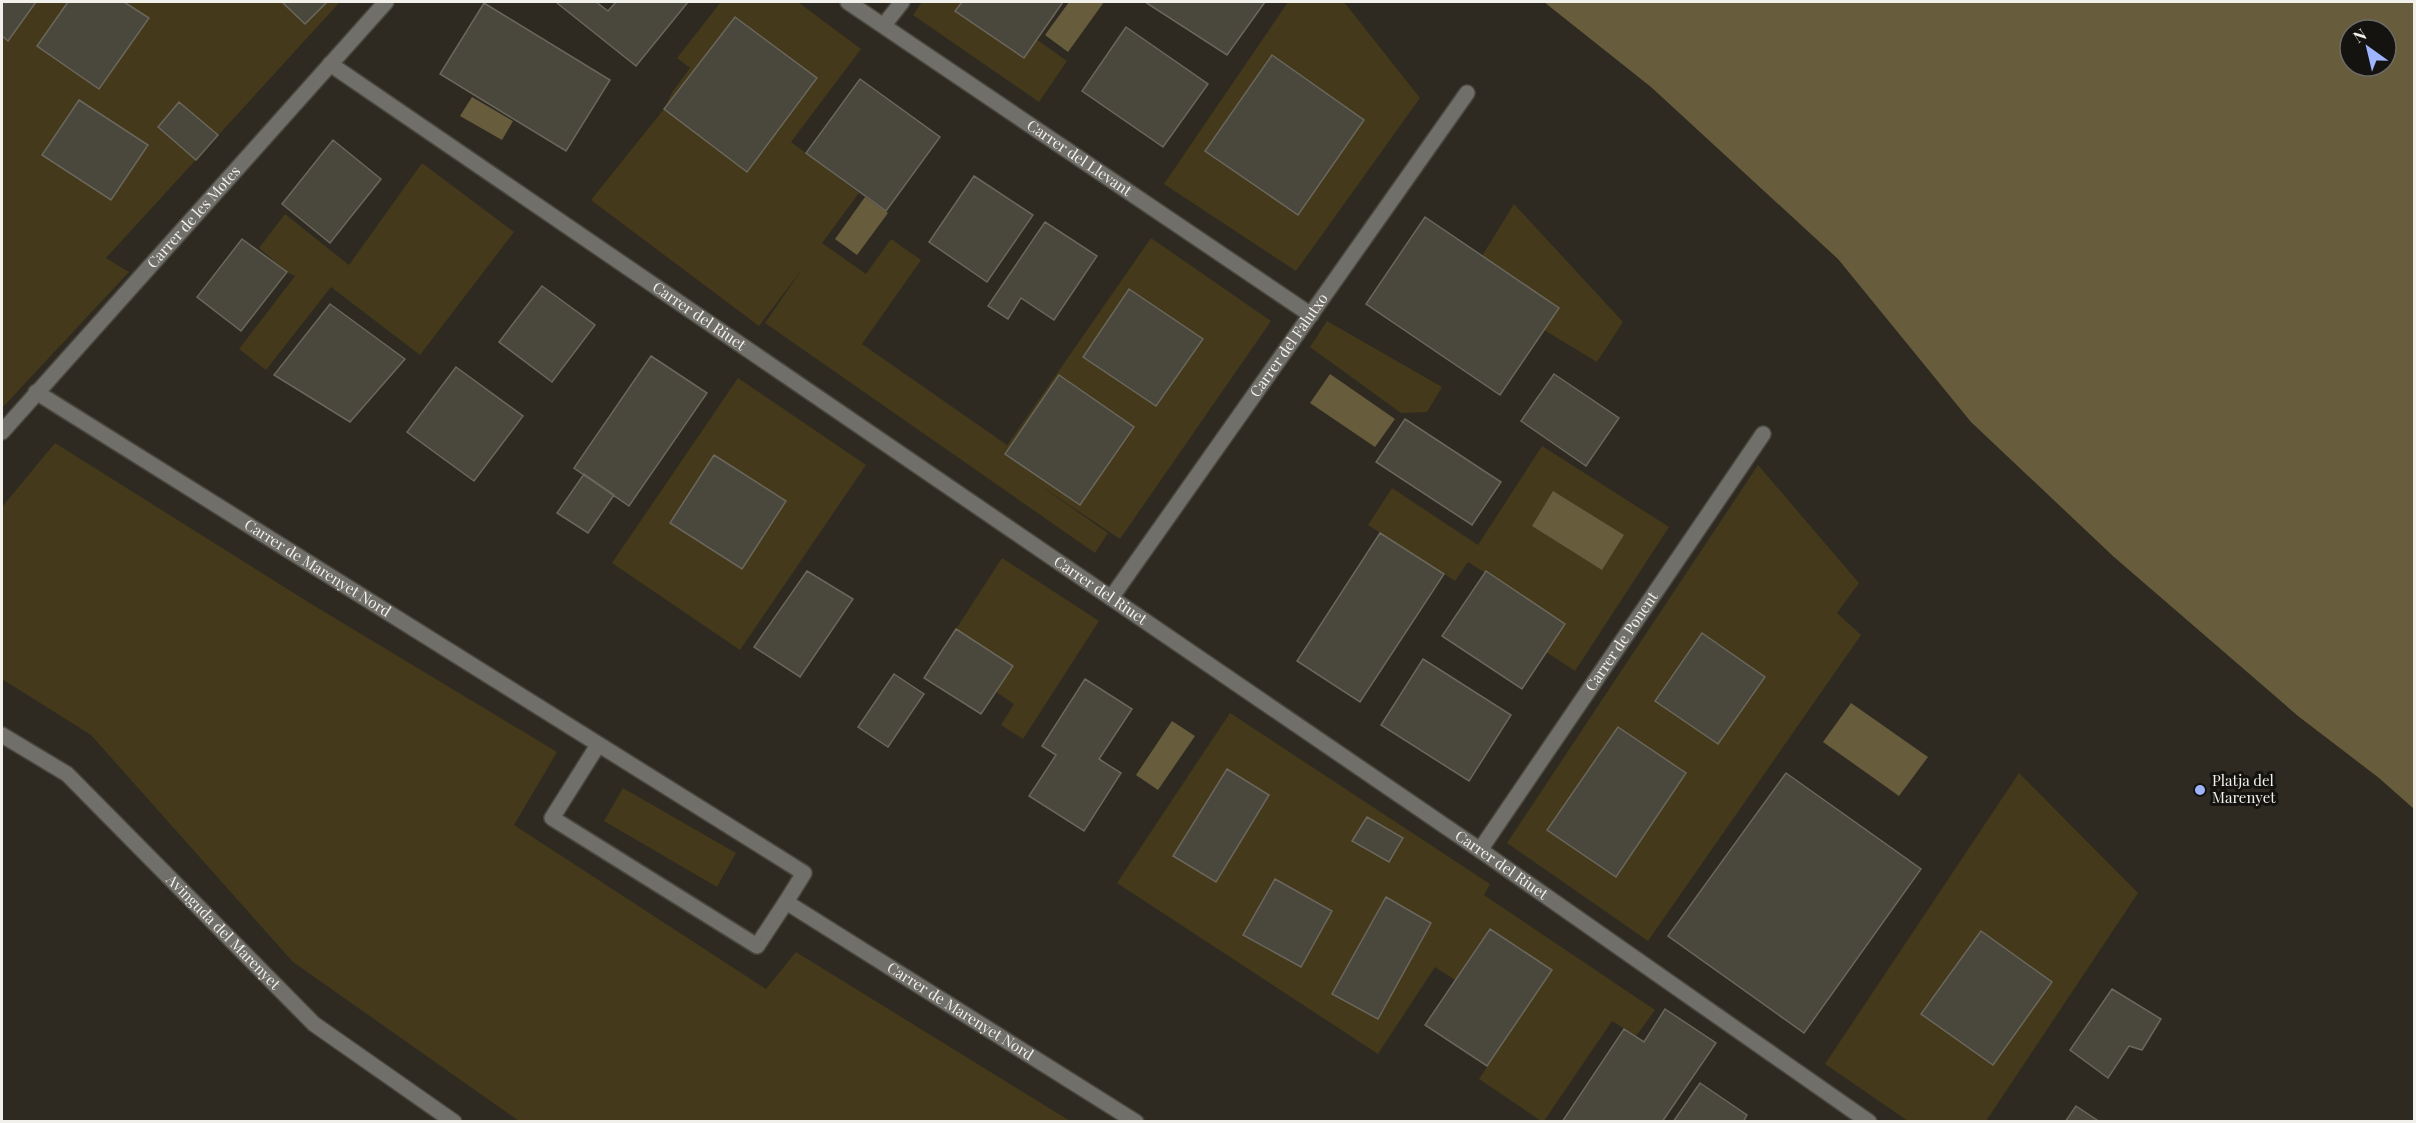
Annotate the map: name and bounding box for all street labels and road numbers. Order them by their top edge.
street label: Carrer del Llevant [1023,115,1137,200]
street label: Carrer de les Motes [142,161,244,272]
street label: Carrer del Riuet [649,276,751,355]
street label: Carrer del Falutxo [1245,289,1332,401]
street label: Carrer de Marenyet Nord [241,514,395,621]
street label: Carrer del Riuet [1050,551,1152,629]
street label: Carrer de Ponent [1580,587,1662,695]
street label: Carrer del Riuet [1452,825,1553,904]
street label: Avinguda del Marenyet [162,869,286,994]
street label: Carrer de Marenyet Nord [884,957,1038,1064]

